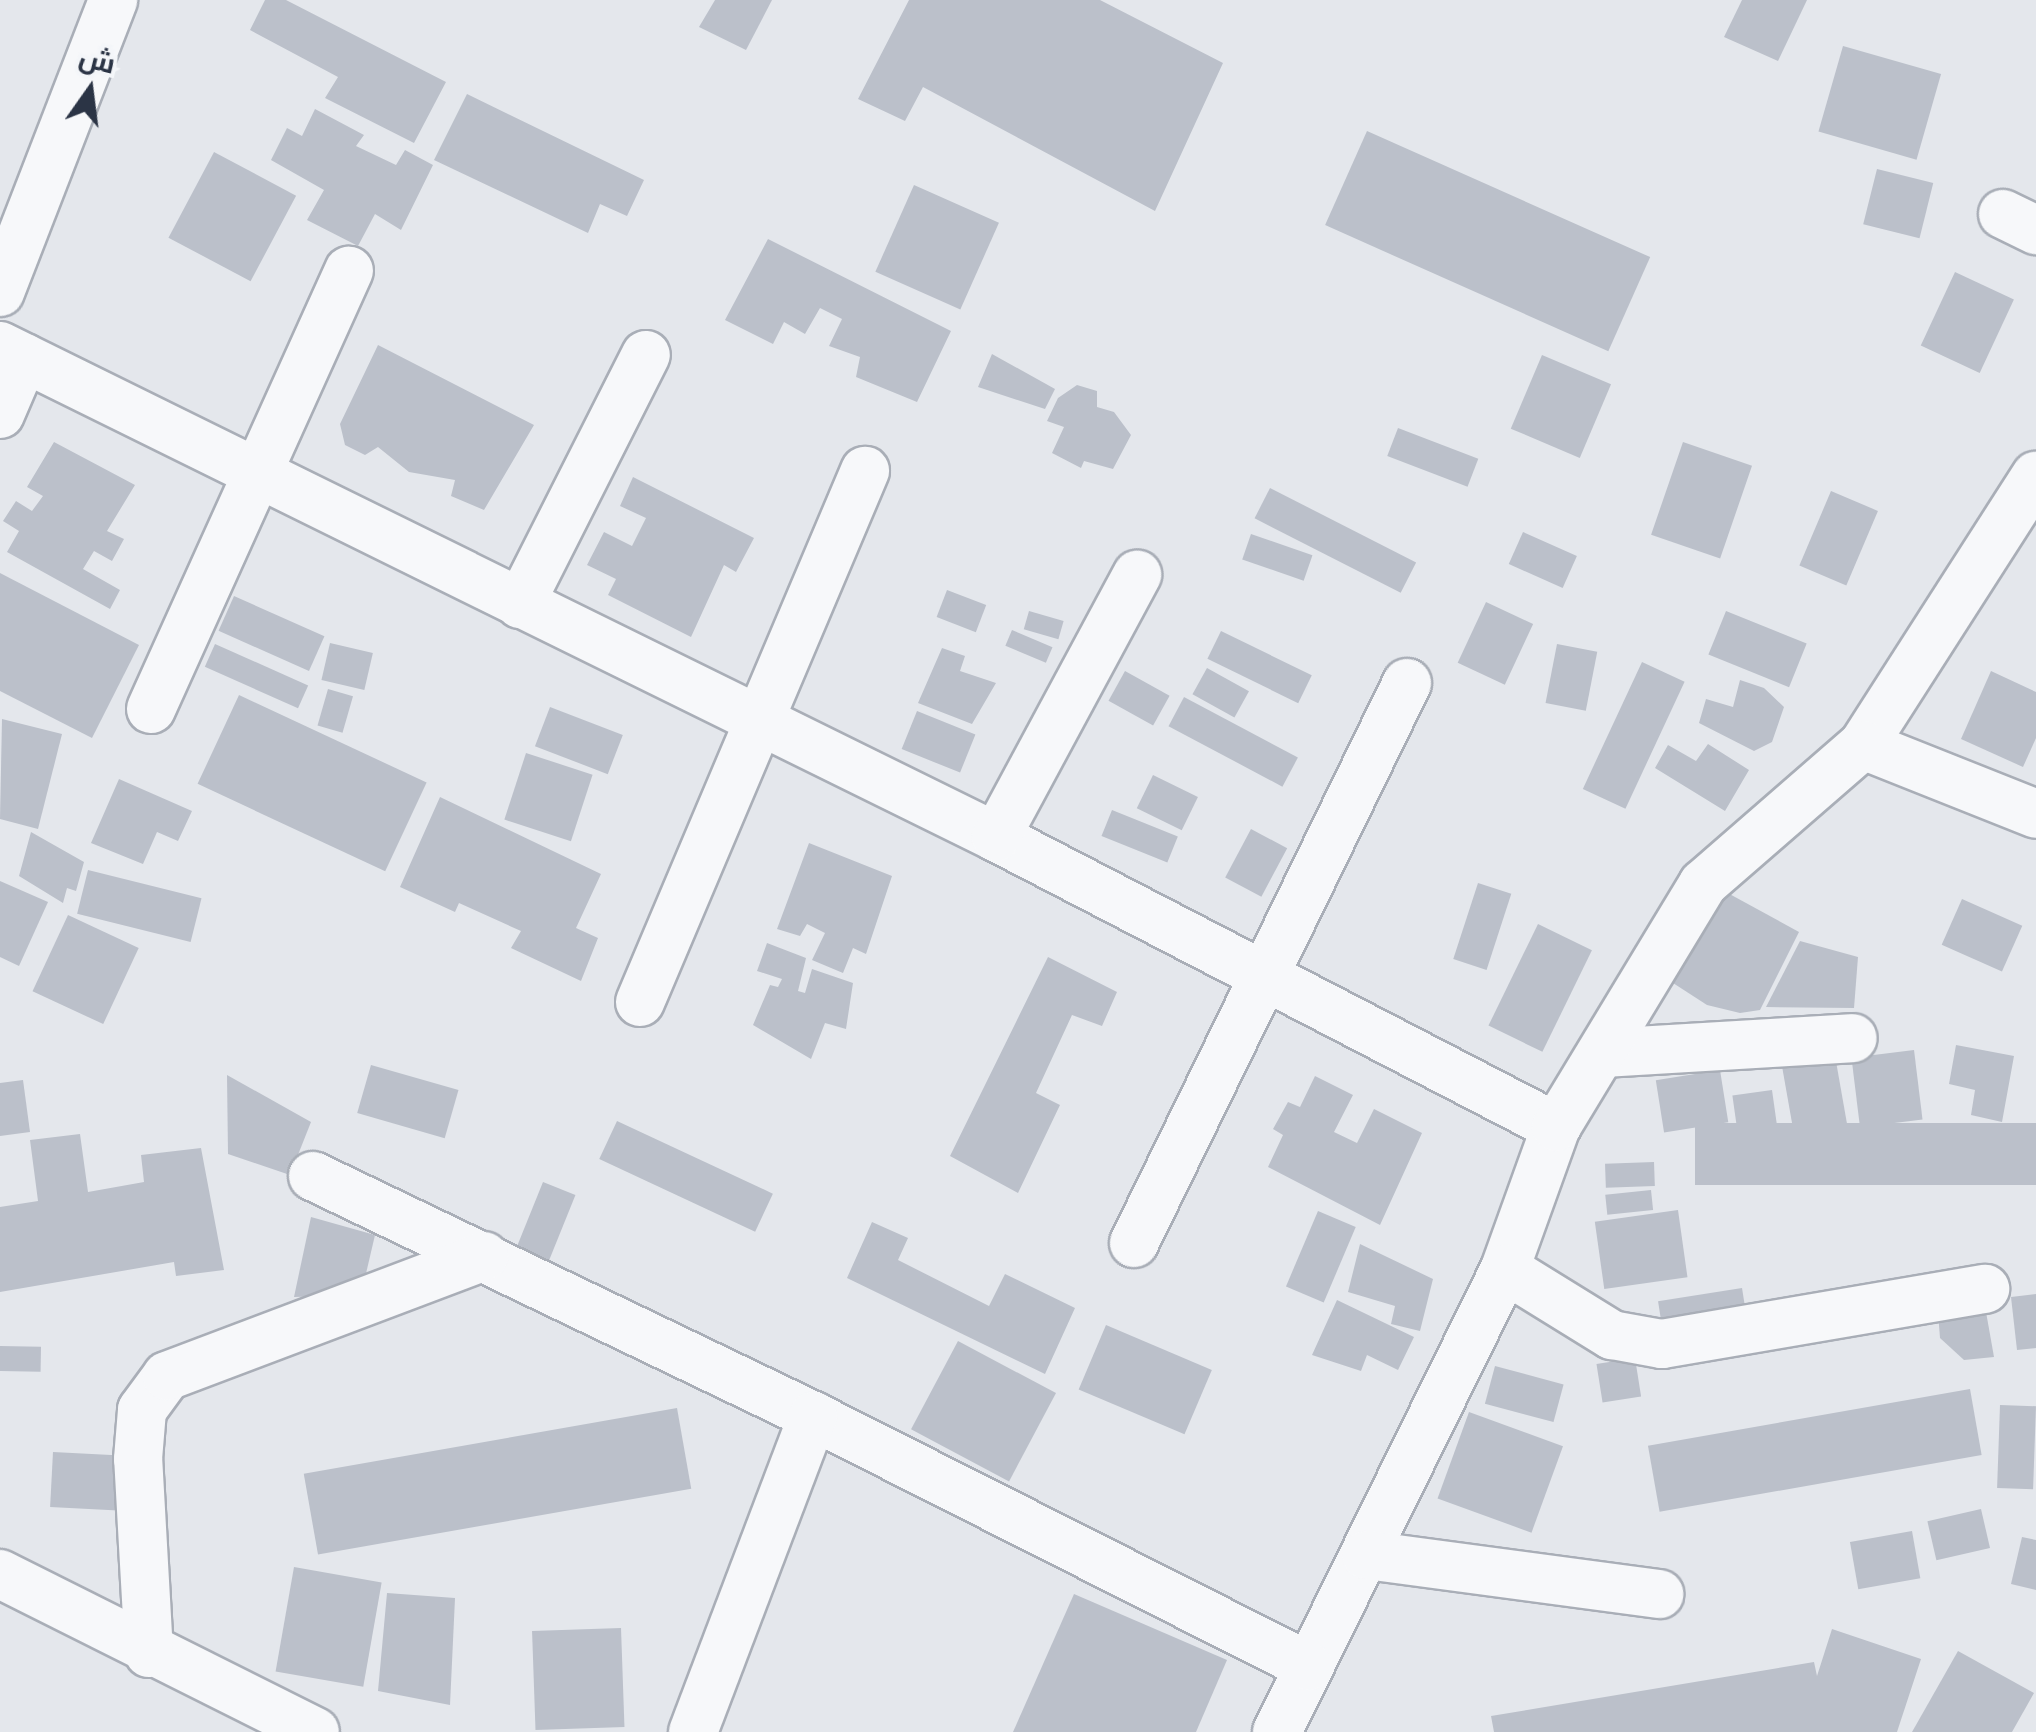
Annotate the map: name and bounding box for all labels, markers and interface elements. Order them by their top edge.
text: ش [75,37,120,85]
north arrow [40,40,140,140]

